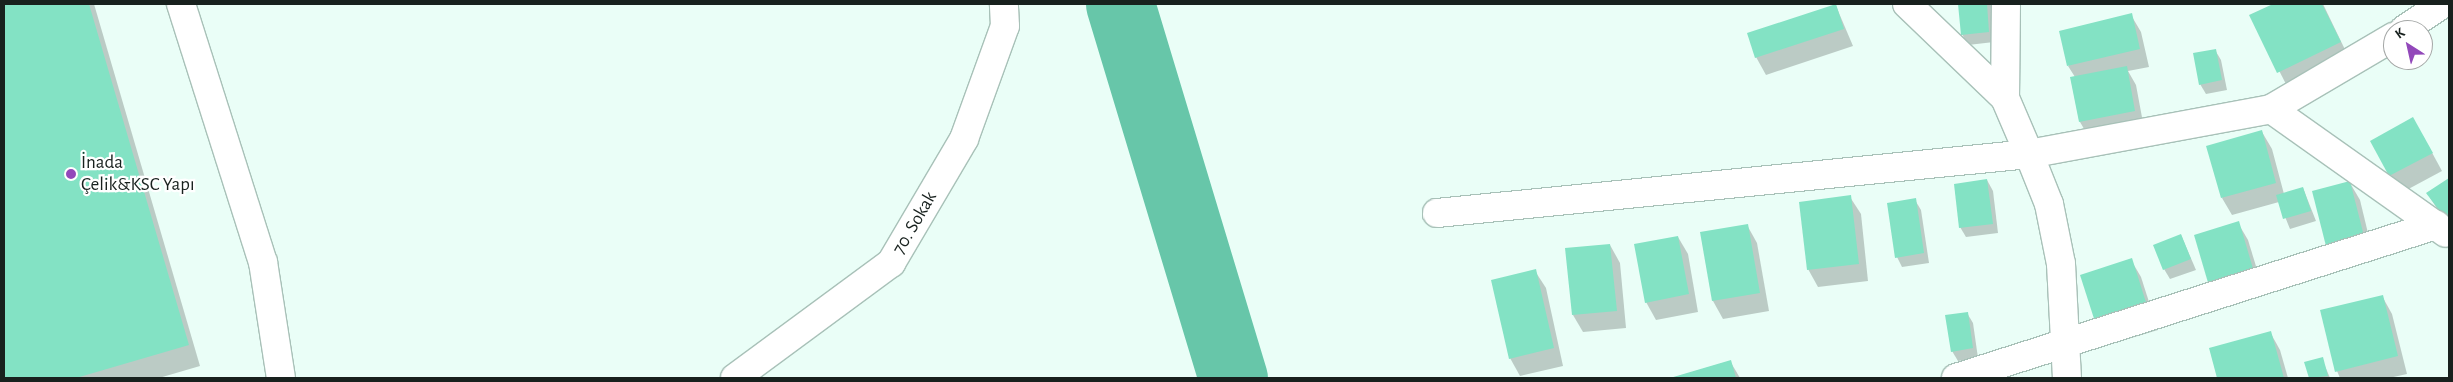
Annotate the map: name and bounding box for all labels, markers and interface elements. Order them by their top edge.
north arrow [2383,20,2433,70]
text: K [2393,25,2407,42]
place label: İnada Çelik&KSC Yapı [81,152,195,196]
marker: İnada Çelik&KSC Yapı [65,168,77,180]
street label: 70. Sokak [888,187,942,259]

